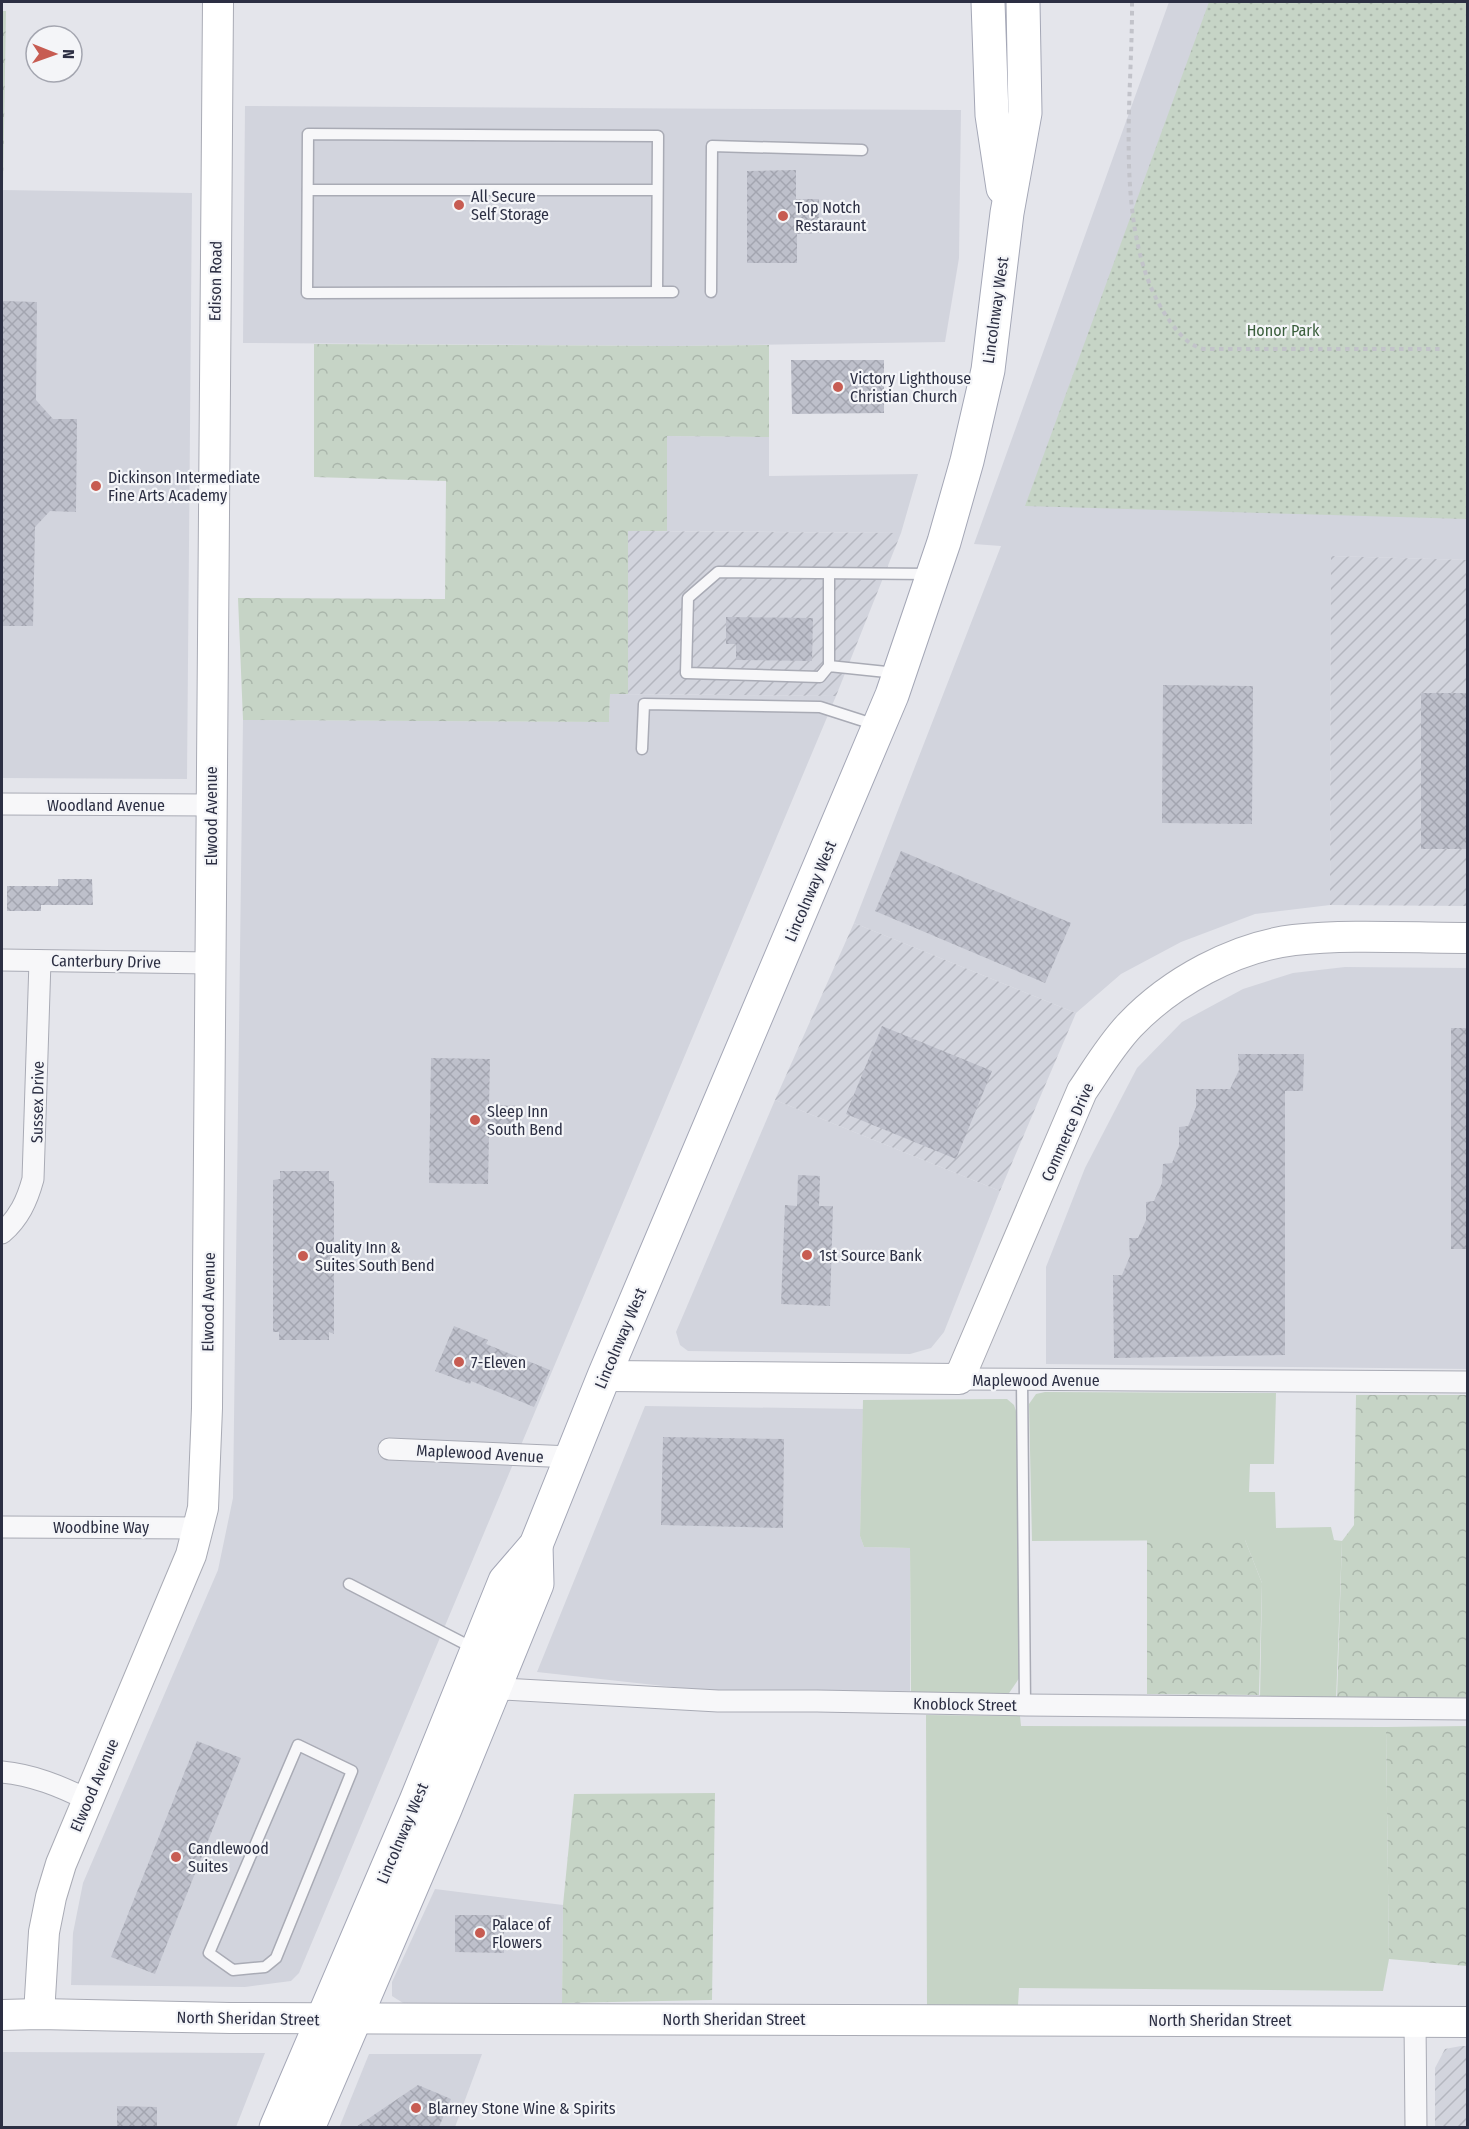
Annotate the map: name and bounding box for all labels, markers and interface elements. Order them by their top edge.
north arrow [24,24,84,84]
text: N [59,49,78,59]
place label: All Secure Self Storage [471,187,549,224]
marker: All Secure Self Storage [452,198,466,212]
place label: Top Notch Restaraunt [795,198,867,235]
marker: Top Notch Restaraunt [776,209,790,223]
street label: Edison Road [205,241,226,321]
street label: Lincolnway West [979,255,1013,365]
park label: Honor Park [1247,321,1320,340]
place label: Victory Lighthouse Christian Church [850,369,971,406]
marker: Victory Lighthouse Christian Church [831,380,845,394]
place label: Dickinson Intermediate Fine Arts Academy [108,468,260,505]
marker: Dickinson Intermediate Fine Arts Academy [89,479,103,493]
street label: Elwood Avenue [202,766,221,866]
street label: Woodland Avenue [47,796,165,815]
street label: Lincolnway West [781,837,841,944]
street label: Canterbury Drive [51,951,161,972]
street label: Sussex Drive [27,1061,48,1143]
street label: Commerce Drive [1037,1080,1098,1184]
place label: Sleep Inn South Bend [487,1102,563,1139]
marker: Sleep Inn South Bend [468,1113,482,1127]
place label: Quality Inn & Suites South Bend [315,1238,435,1275]
place label: 1st Source Bank [819,1246,922,1265]
marker: 1st Source Bank [800,1248,814,1262]
marker: Quality Inn & Suites South Bend [296,1249,310,1263]
street label: Elwood Avenue [198,1252,219,1352]
street label: Lincolnway West [591,1284,651,1391]
place label: 7-Eleven [471,1353,526,1372]
marker: 7-Eleven [452,1355,466,1369]
street label: Maplewood Avenue [972,1371,1100,1390]
street label: Maplewood Avenue [416,1441,544,1466]
street label: Woodbine Way [53,1518,150,1537]
street label: Knoblock Street [913,1694,1018,1715]
street label: Elwood Avenue [66,1736,123,1835]
street label: Lincolnway West [373,1779,433,1886]
place label: Candlewood Suites [188,1839,269,1876]
marker: Candlewood Suites [169,1850,183,1864]
place label: Palace of Flowers [492,1915,552,1952]
marker: Palace of Flowers [473,1926,487,1940]
street label: North Sheridan Street [176,2008,320,2029]
street label: North Sheridan Street [663,2010,806,2029]
street label: North Sheridan Street [1149,2011,1292,2030]
place label: Blarney Stone Wine & Spirits [428,2099,616,2118]
marker: Blarney Stone Wine & Spirits [409,2101,423,2115]

